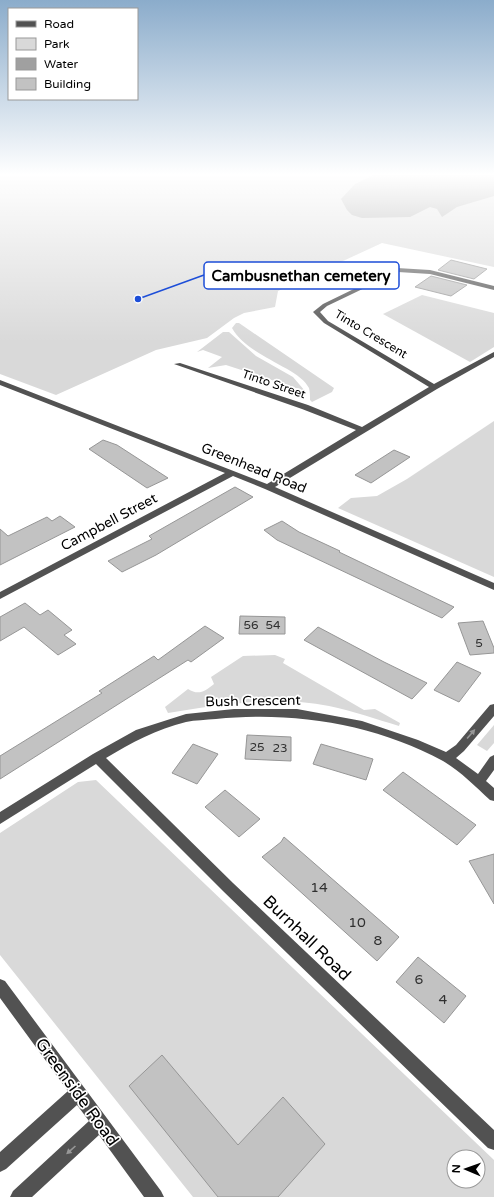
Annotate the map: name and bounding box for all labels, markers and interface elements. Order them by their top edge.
legend [8,8,138,100]
text: Road [44,17,74,31]
text: Park [44,37,70,51]
text: Water [44,57,79,71]
text: Building [44,77,91,91]
callout: Cambusnethan cemetery [204,262,399,289]
text: Cambusnethan cemetery [212,267,390,286]
street label: Tinto Crescent [332,307,410,361]
street label: Tinto Street [240,367,308,402]
street label: Greenhead Road [199,439,309,497]
street label: Campbell Street [58,489,161,555]
house number: 56 [243,618,259,632]
house number: 54 [265,618,281,632]
house number: 5 [475,636,483,650]
street label: Bush Crescent [205,692,302,710]
one-way arrow [467,729,476,739]
house number: 25 [249,740,265,754]
house number: 23 [272,741,288,755]
house number: 14 [310,879,328,896]
street label: Burnhall Road [259,891,355,985]
house number: 10 [348,914,366,931]
house number: 8 [374,932,383,949]
house number: 6 [415,971,424,988]
house number: 4 [439,991,448,1008]
street label: Greenside Road [31,1034,123,1150]
one-way arrow [66,1145,76,1154]
north arrow [446,1149,486,1189]
text: N [450,1164,463,1173]

